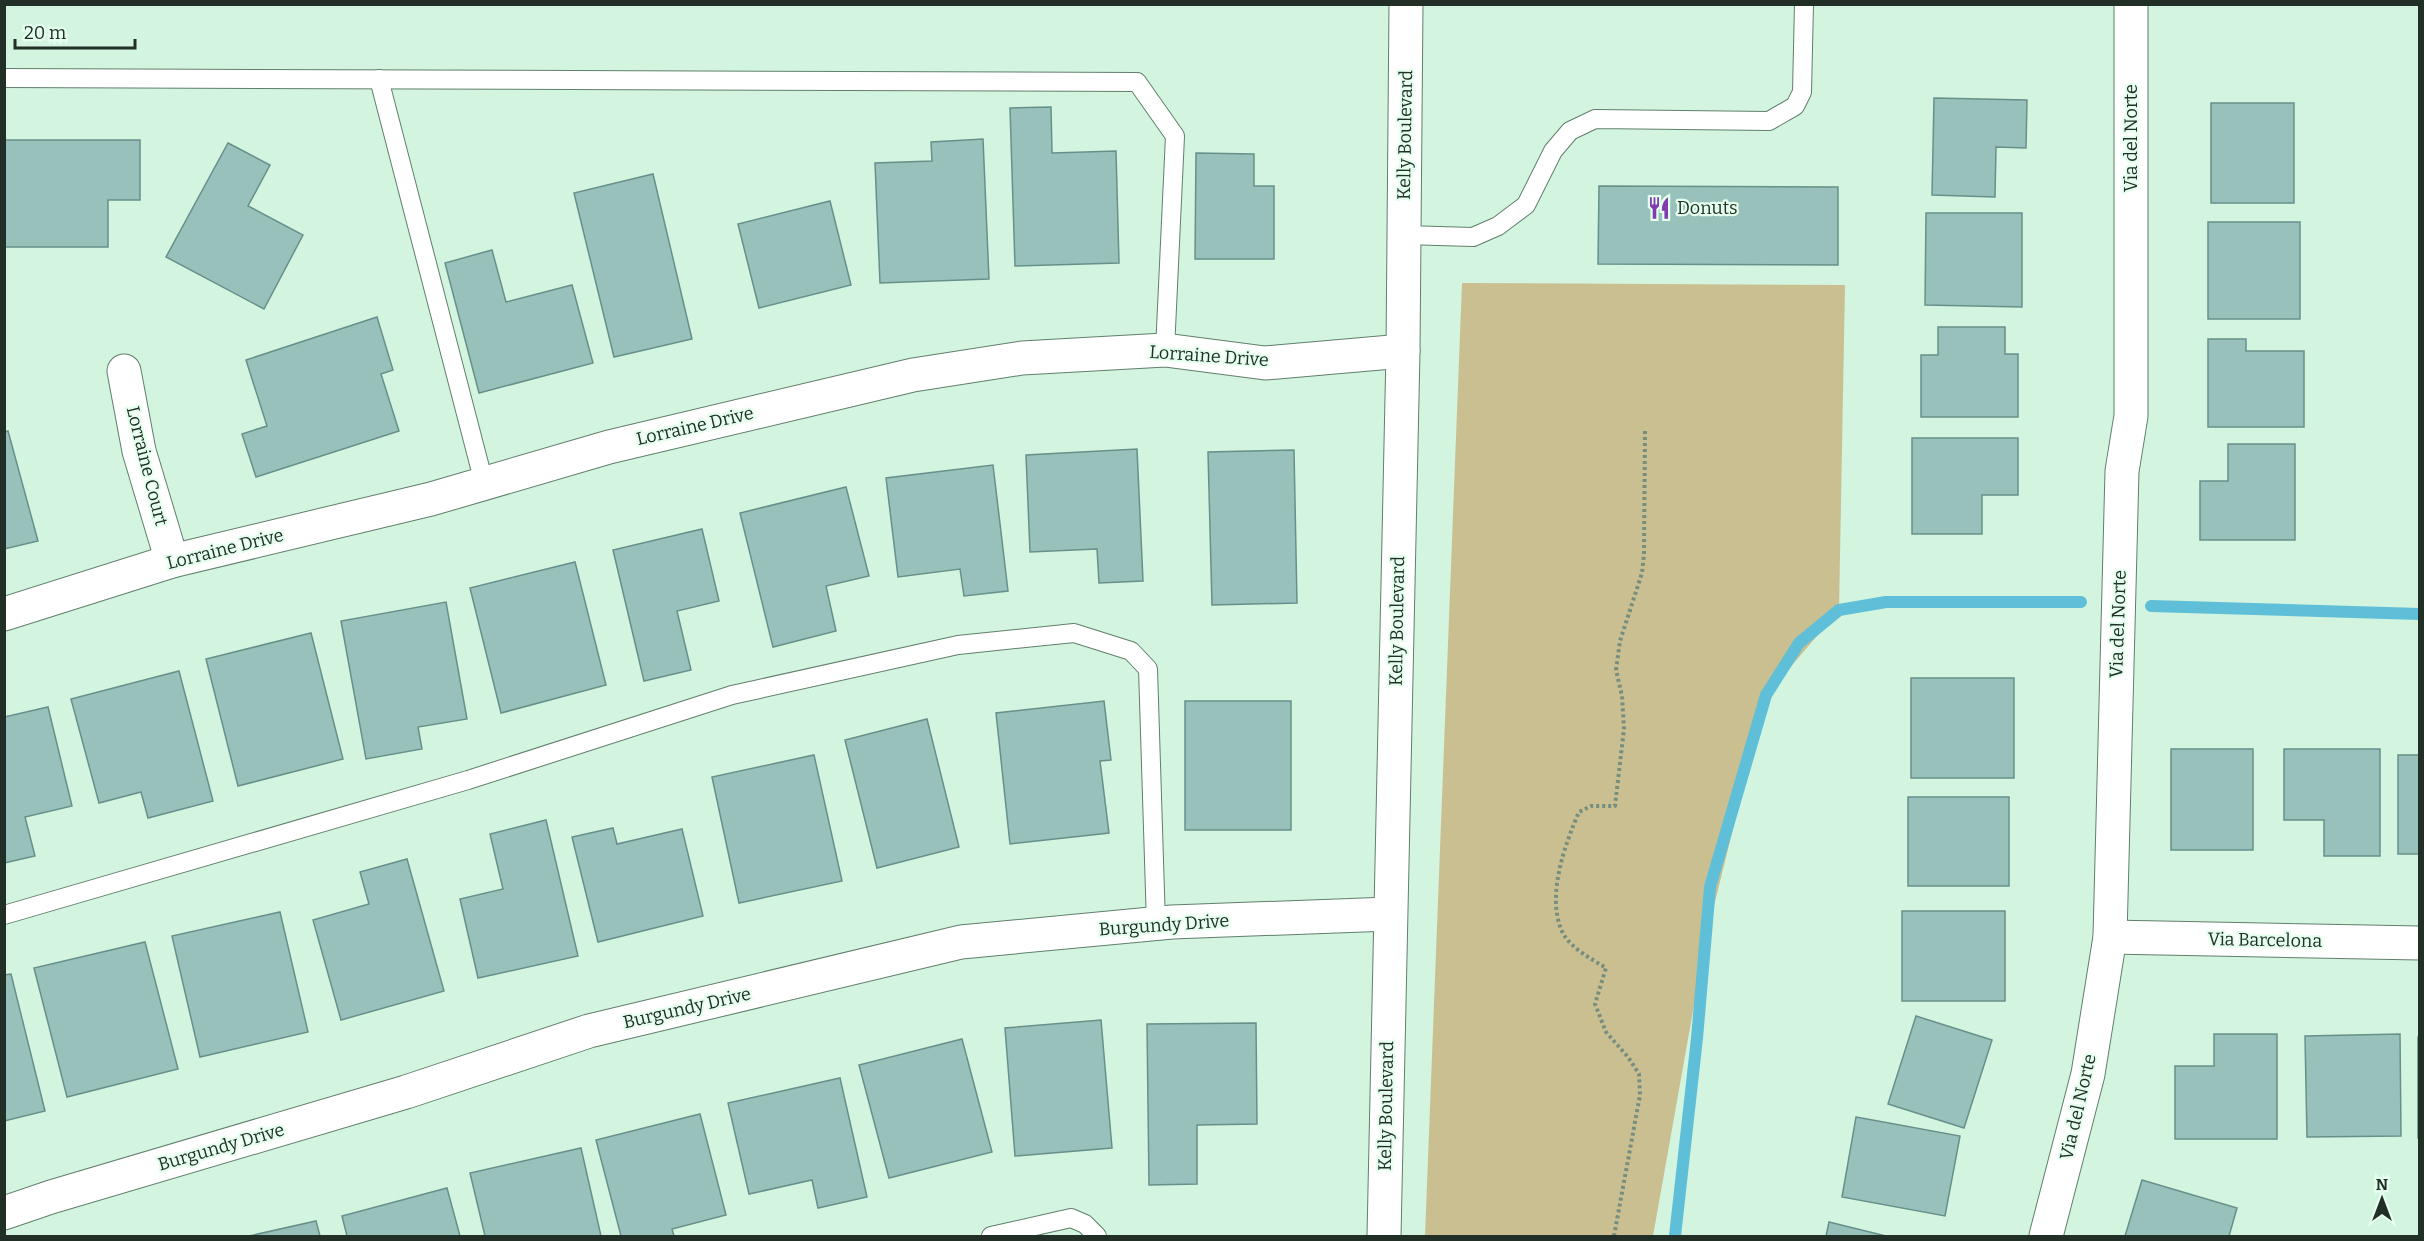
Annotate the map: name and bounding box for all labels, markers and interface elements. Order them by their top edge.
scale bar [15,12,135,50]
text: 20 m [24,22,66,44]
street label: Kelly Boulevard [1393,70,1417,200]
street label: Via del Norte [2120,84,2142,192]
restaurant icon: Donuts [1646,195,1672,221]
place label: Donuts [1677,197,1738,219]
street label: Lorraine Drive [1149,341,1269,371]
street label: Lorraine Drive [634,402,756,450]
street label: Lorraine Court [122,404,173,528]
street label: Lorraine Drive [164,524,286,574]
street label: Kelly Boulevard [1385,556,1409,686]
street label: Via del Norte [2105,570,2131,678]
street label: Burgundy Drive [1098,909,1230,941]
street label: Via Barcelona [2208,928,2322,952]
street label: Burgundy Drive [621,983,753,1033]
street label: Kelly Boulevard [1374,1041,1398,1171]
street label: Via del Norte [2055,1052,2101,1162]
street label: Burgundy Drive [155,1118,287,1176]
north arrow [2352,1169,2412,1229]
text: N [2376,1175,2388,1194]

